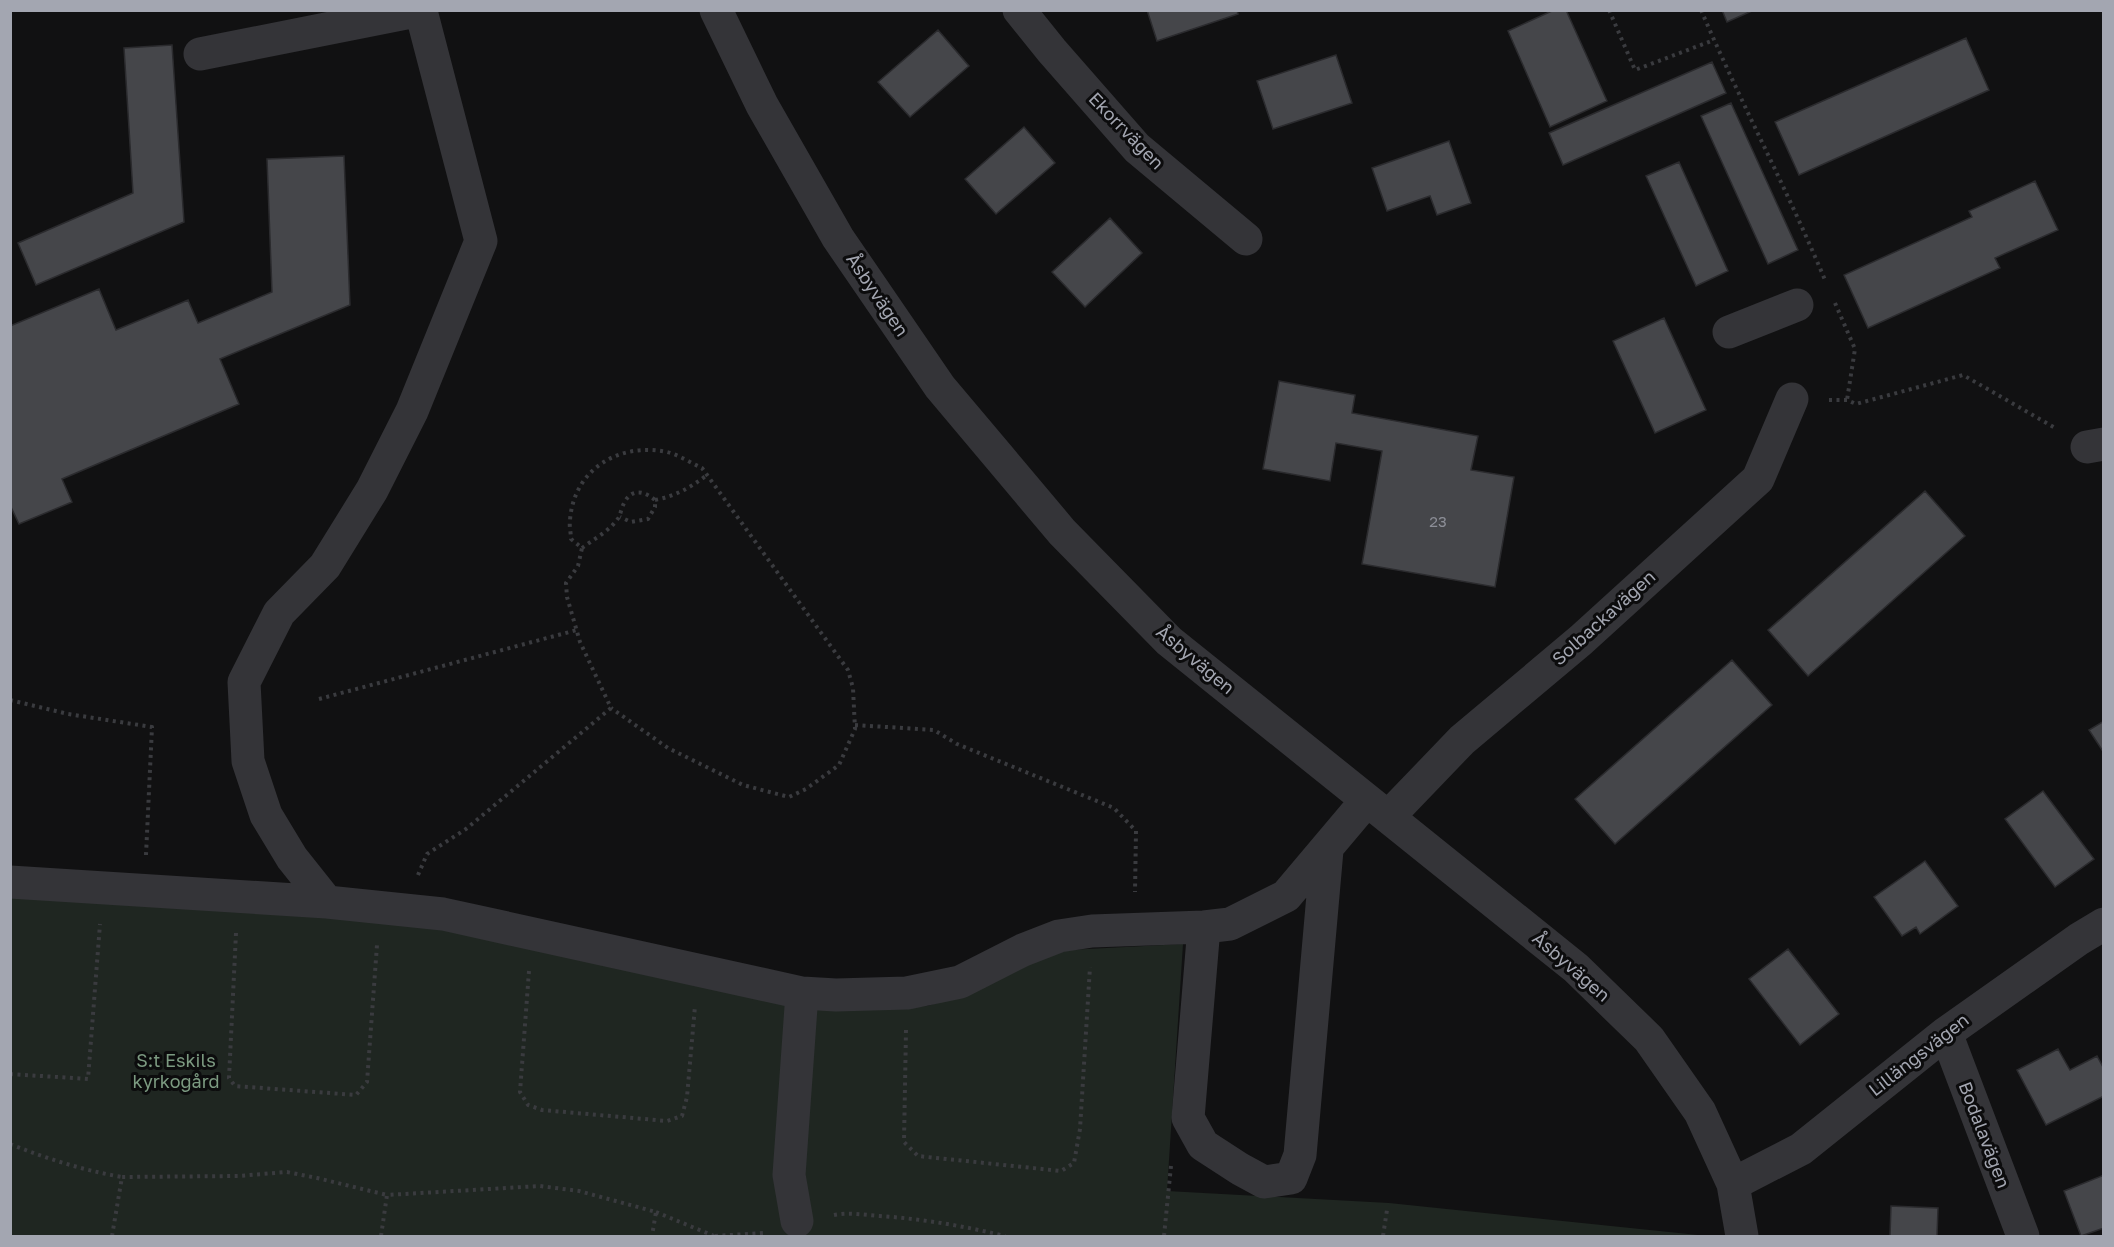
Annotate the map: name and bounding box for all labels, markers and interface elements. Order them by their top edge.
street label: Ekorrvägen [1085,87,1169,173]
street label: Åsbyvägen [842,249,914,340]
house number: 23 [1429,512,1447,530]
street label: Solbackavägen [1547,565,1660,669]
street label: Åsbyvägen [1152,620,1239,698]
street label: Åsbyvägen [1528,927,1615,1006]
street label: Lillängsvägen [1864,1008,1973,1100]
park label: S:t Eskils kyrkogård [132,1049,220,1092]
street label: Bodalavägen [1955,1078,2015,1191]

